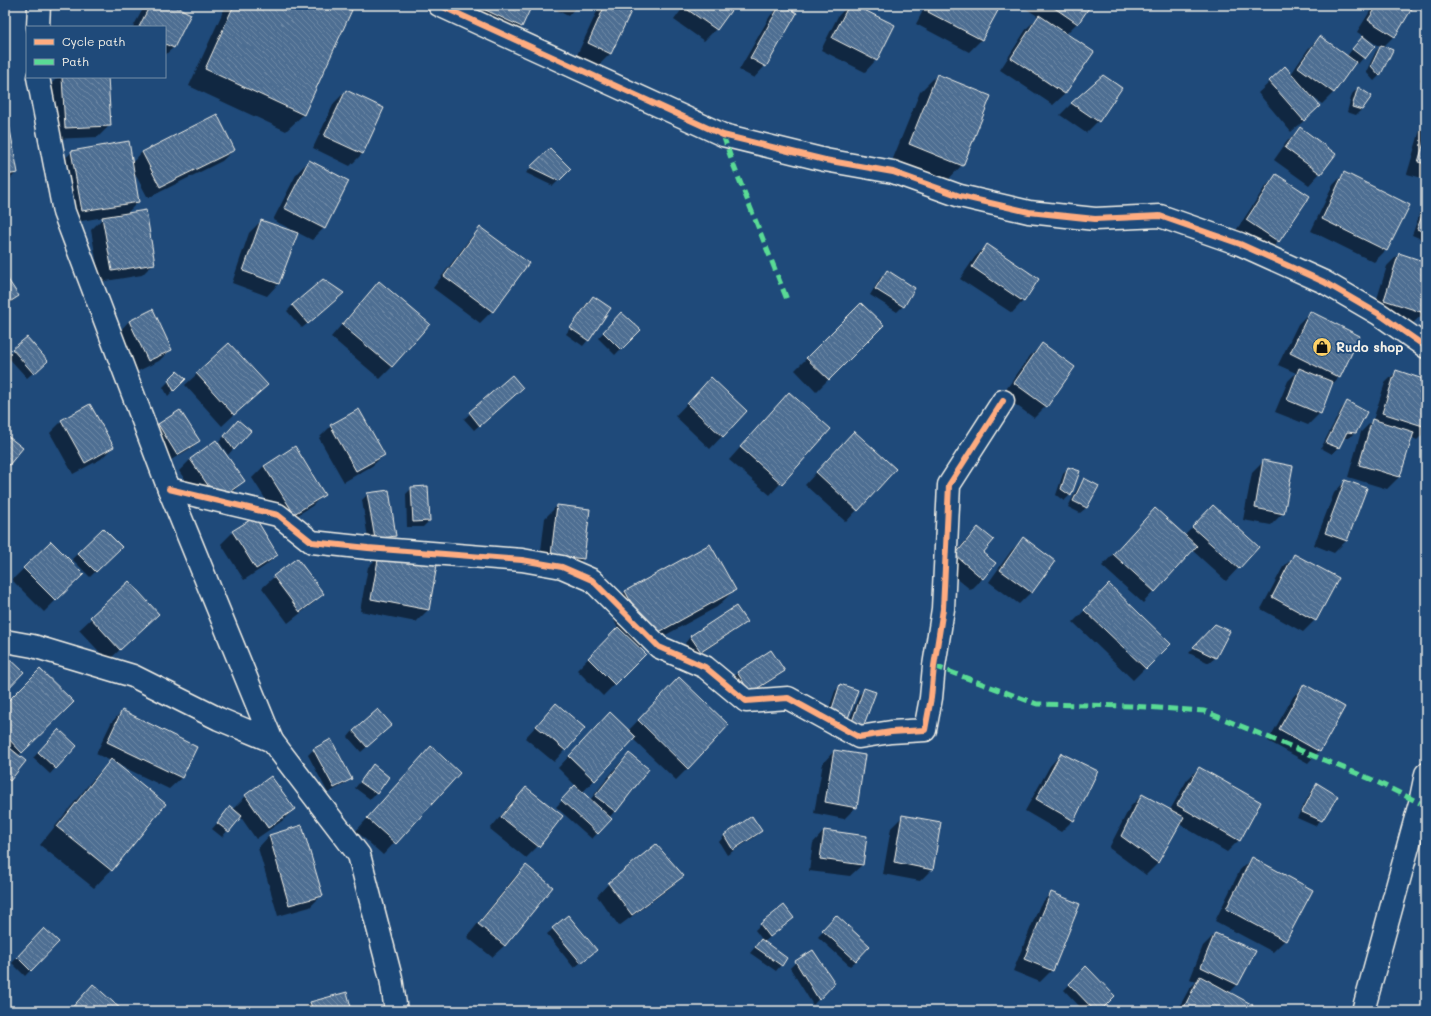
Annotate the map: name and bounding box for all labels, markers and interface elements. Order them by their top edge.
legend [26,26,166,78]
text: Cycle path [62,33,125,49]
text: Path [62,53,89,69]
shop icon: Rudo shop [1311,336,1333,358]
place label: Rudo shop [1336,338,1403,355]

